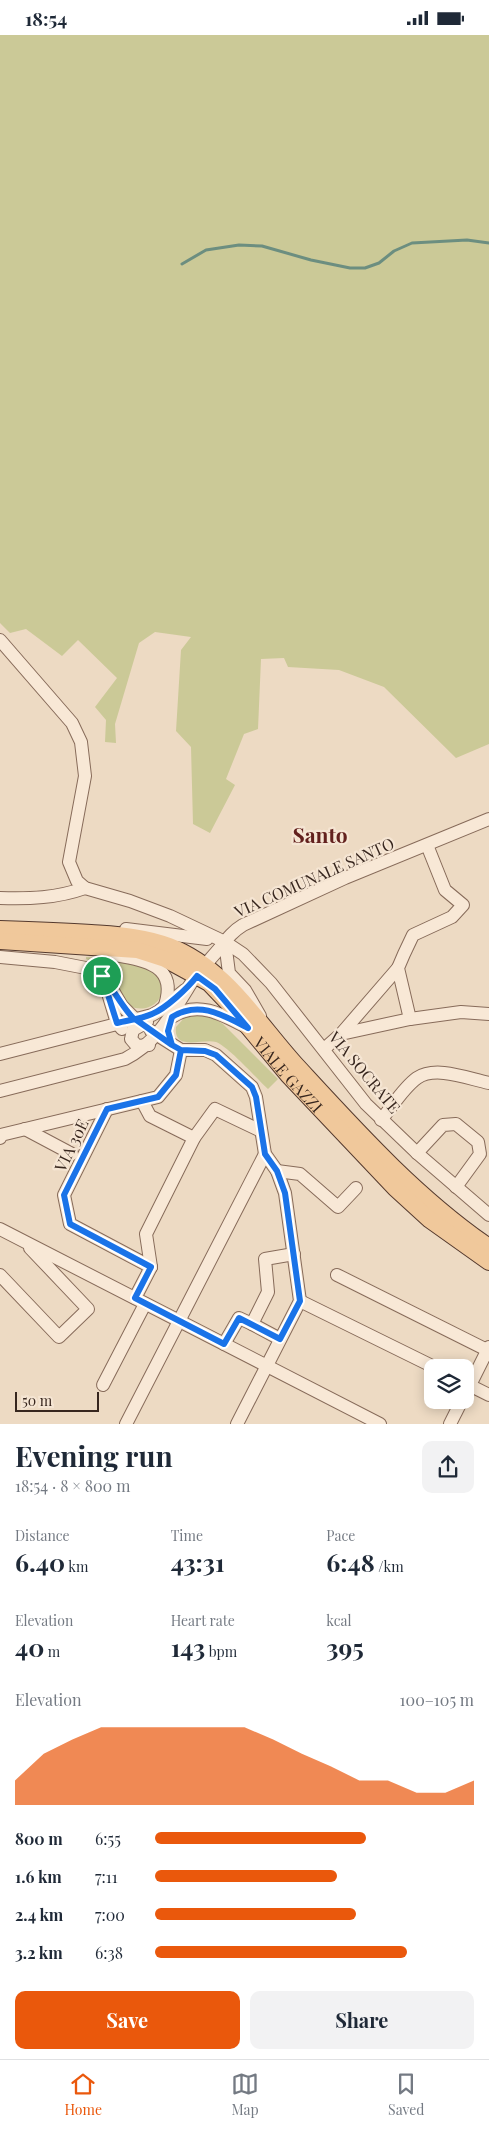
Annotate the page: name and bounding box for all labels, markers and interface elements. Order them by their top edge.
text: 18:54 [25,5,67,31]
district label: Santo [292,820,348,848]
street label: VIA COMUNALE SANTO [230,832,397,922]
pin [81,955,123,997]
icon: arrive [88,962,116,990]
street label: VIA SOCRATE [324,1026,405,1117]
street label: VIALE GAZZI [249,1031,328,1116]
street label: VIA 30E [49,1115,93,1176]
map controls [424,1359,474,1409]
button: layers [424,1359,474,1409]
scale bar [15,1389,99,1412]
text: 50 m [22,1391,52,1410]
text: Evening run [15,1437,173,1474]
button: share [422,1441,474,1493]
text: 18:54 · 8 × 800 m [15,1475,130,1496]
text: Distance [15,1526,70,1545]
text: Time [171,1526,203,1545]
text: Pace [326,1526,355,1545]
text: 6.40 [15,1545,65,1578]
text: 43:31 [171,1545,225,1578]
text: 6:48 [326,1545,375,1578]
text: km [65,1557,88,1576]
text: /km [375,1557,404,1576]
text: Elevation [15,1611,73,1630]
text: Heart rate [171,1611,235,1630]
text: kcal [326,1611,351,1630]
text: 40 [15,1630,44,1663]
text: 143 [171,1630,205,1663]
text: 395 [326,1630,364,1663]
text: m [44,1642,60,1661]
text: bpm [205,1642,237,1661]
text: Elevation [15,1689,82,1710]
text: 100–105 m [400,1689,474,1710]
text: 800 m [15,1828,63,1849]
text: 6:55 [95,1828,121,1849]
text: 1.6 km [15,1866,62,1887]
text: 7:11 [95,1866,118,1887]
text: 2.4 km [15,1904,63,1925]
text: 7:00 [95,1904,125,1925]
text: 3.2 km [15,1942,63,1963]
text: 6:38 [95,1942,123,1963]
button: Save [15,1991,240,2049]
button: Share [250,1991,474,2049]
tab: Home [65,2070,102,2119]
tab: Map [231,2070,259,2119]
tab: Saved [388,2070,424,2119]

